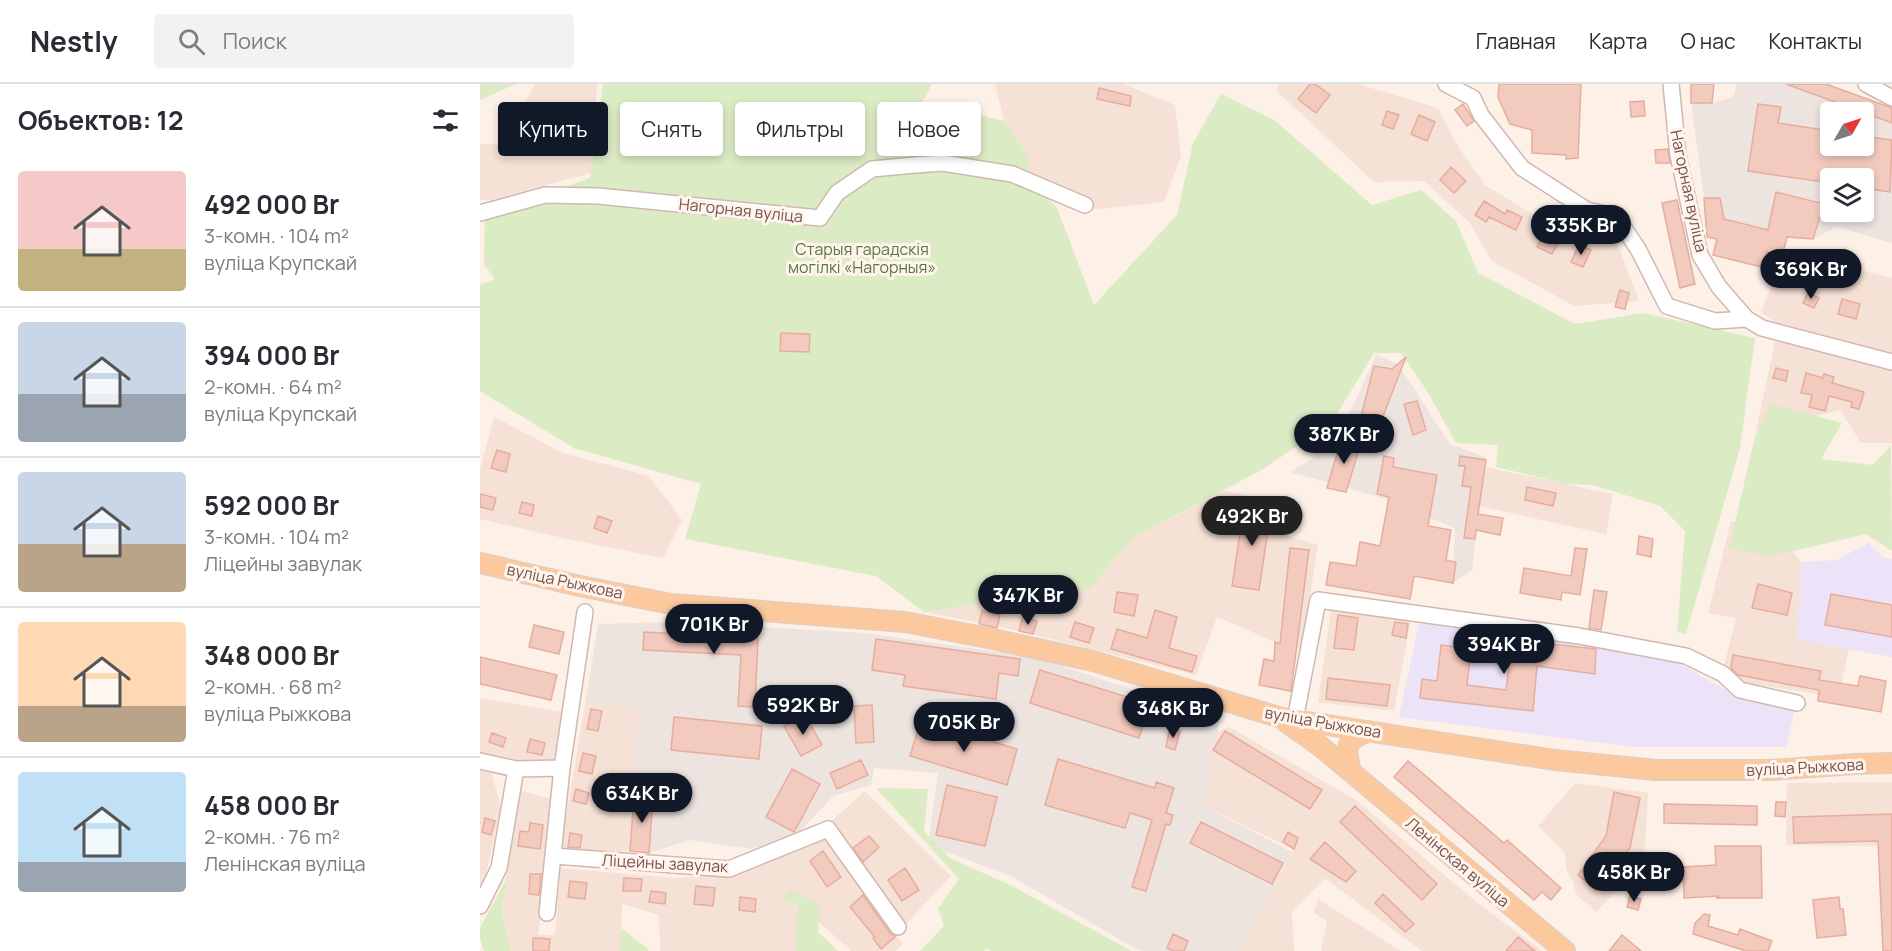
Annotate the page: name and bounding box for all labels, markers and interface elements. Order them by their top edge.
search box [154,14,574,68]
text: Nestly [30,22,118,60]
icon: search [175,25,208,58]
text: Поиск [223,26,287,56]
text: Главная [1476,27,1556,55]
text: Карта [1589,27,1647,55]
text: О нас [1680,27,1736,55]
text: Контакты [1769,27,1862,55]
text: Объектов: 12 [18,102,183,138]
chip: Купить [498,102,608,156]
chip: Снять [620,102,723,156]
chip: Фильтры [735,102,865,156]
chip: Новое [877,102,981,156]
north arrow [1820,102,1874,156]
map controls [1820,102,1874,222]
icon: filters [429,104,462,137]
street label: Нагорная вуліца [1665,128,1713,254]
button: layers [1820,168,1874,222]
text: 492 000 Br [204,186,339,222]
street label: Нагорная вуліца [678,193,804,227]
icon: home [66,195,138,267]
pin: 335K Br [1526,205,1636,256]
text: 335K Br [1545,211,1617,238]
text: 3-комн. · 104 m² [204,222,349,249]
park label: Старыя гарадскія могілкі «Нагорныя» [788,238,936,278]
text: вуліца Крупскай [204,249,357,276]
pin: 369K Br [1756,249,1866,300]
text: 369K Br [1774,255,1848,282]
text: 394 000 Br [204,337,340,373]
icon: home [66,346,138,418]
text: 2-комн. · 64 m² [204,373,342,400]
text: вуліца Крупскай [204,400,357,427]
pin: 387K Br [1289,414,1399,465]
text: 387K Br [1308,420,1380,447]
text: 592 000 Br [204,487,339,523]
icon: home [66,496,138,568]
pin: 492K Br [1197,496,1307,547]
text: 492K Br [1215,502,1289,529]
text: 3-комн. · 104 m² [204,523,349,550]
text: Ліцейны завулак [204,550,362,577]
street label: вуліца Рыжкова [505,558,625,604]
pin: 347K Br [973,575,1083,626]
text: 347K Br [992,581,1064,608]
pin: 701K Br [659,604,769,655]
text: 701K Br [679,610,749,637]
pin: 394K Br [1449,624,1559,675]
text: 394K Br [1467,630,1541,657]
text: 348 000 Br [204,637,339,673]
icon: home [66,646,138,718]
text: 2-комн. · 68 m² [204,673,342,700]
pin: 592K Br [748,685,858,736]
pin: 348K Br [1118,688,1228,739]
text: 592K Br [766,691,840,718]
text: 348K Br [1136,694,1210,721]
text: вуліца Рыжкова [204,700,351,727]
street label: вуліца Рыжкова [1263,701,1383,743]
pin: 705K Br [909,702,1019,753]
text: 705K Br [928,708,1000,735]
street label: вуліца Рыжкова [1746,753,1864,781]
pin: 634K Br [587,773,697,824]
text: 634K Br [605,779,679,806]
text: 458 000 Br [204,787,340,823]
icon: home [66,796,138,868]
street label: Ленінская вуліца [1401,812,1515,912]
text: 2-комн. · 76 m² [204,823,340,850]
street label: Ліцейны завулак [601,849,730,877]
text: Ленінская вуліца [204,850,366,877]
pin: 458K Br [1579,852,1689,903]
text: 458K Br [1597,858,1671,885]

